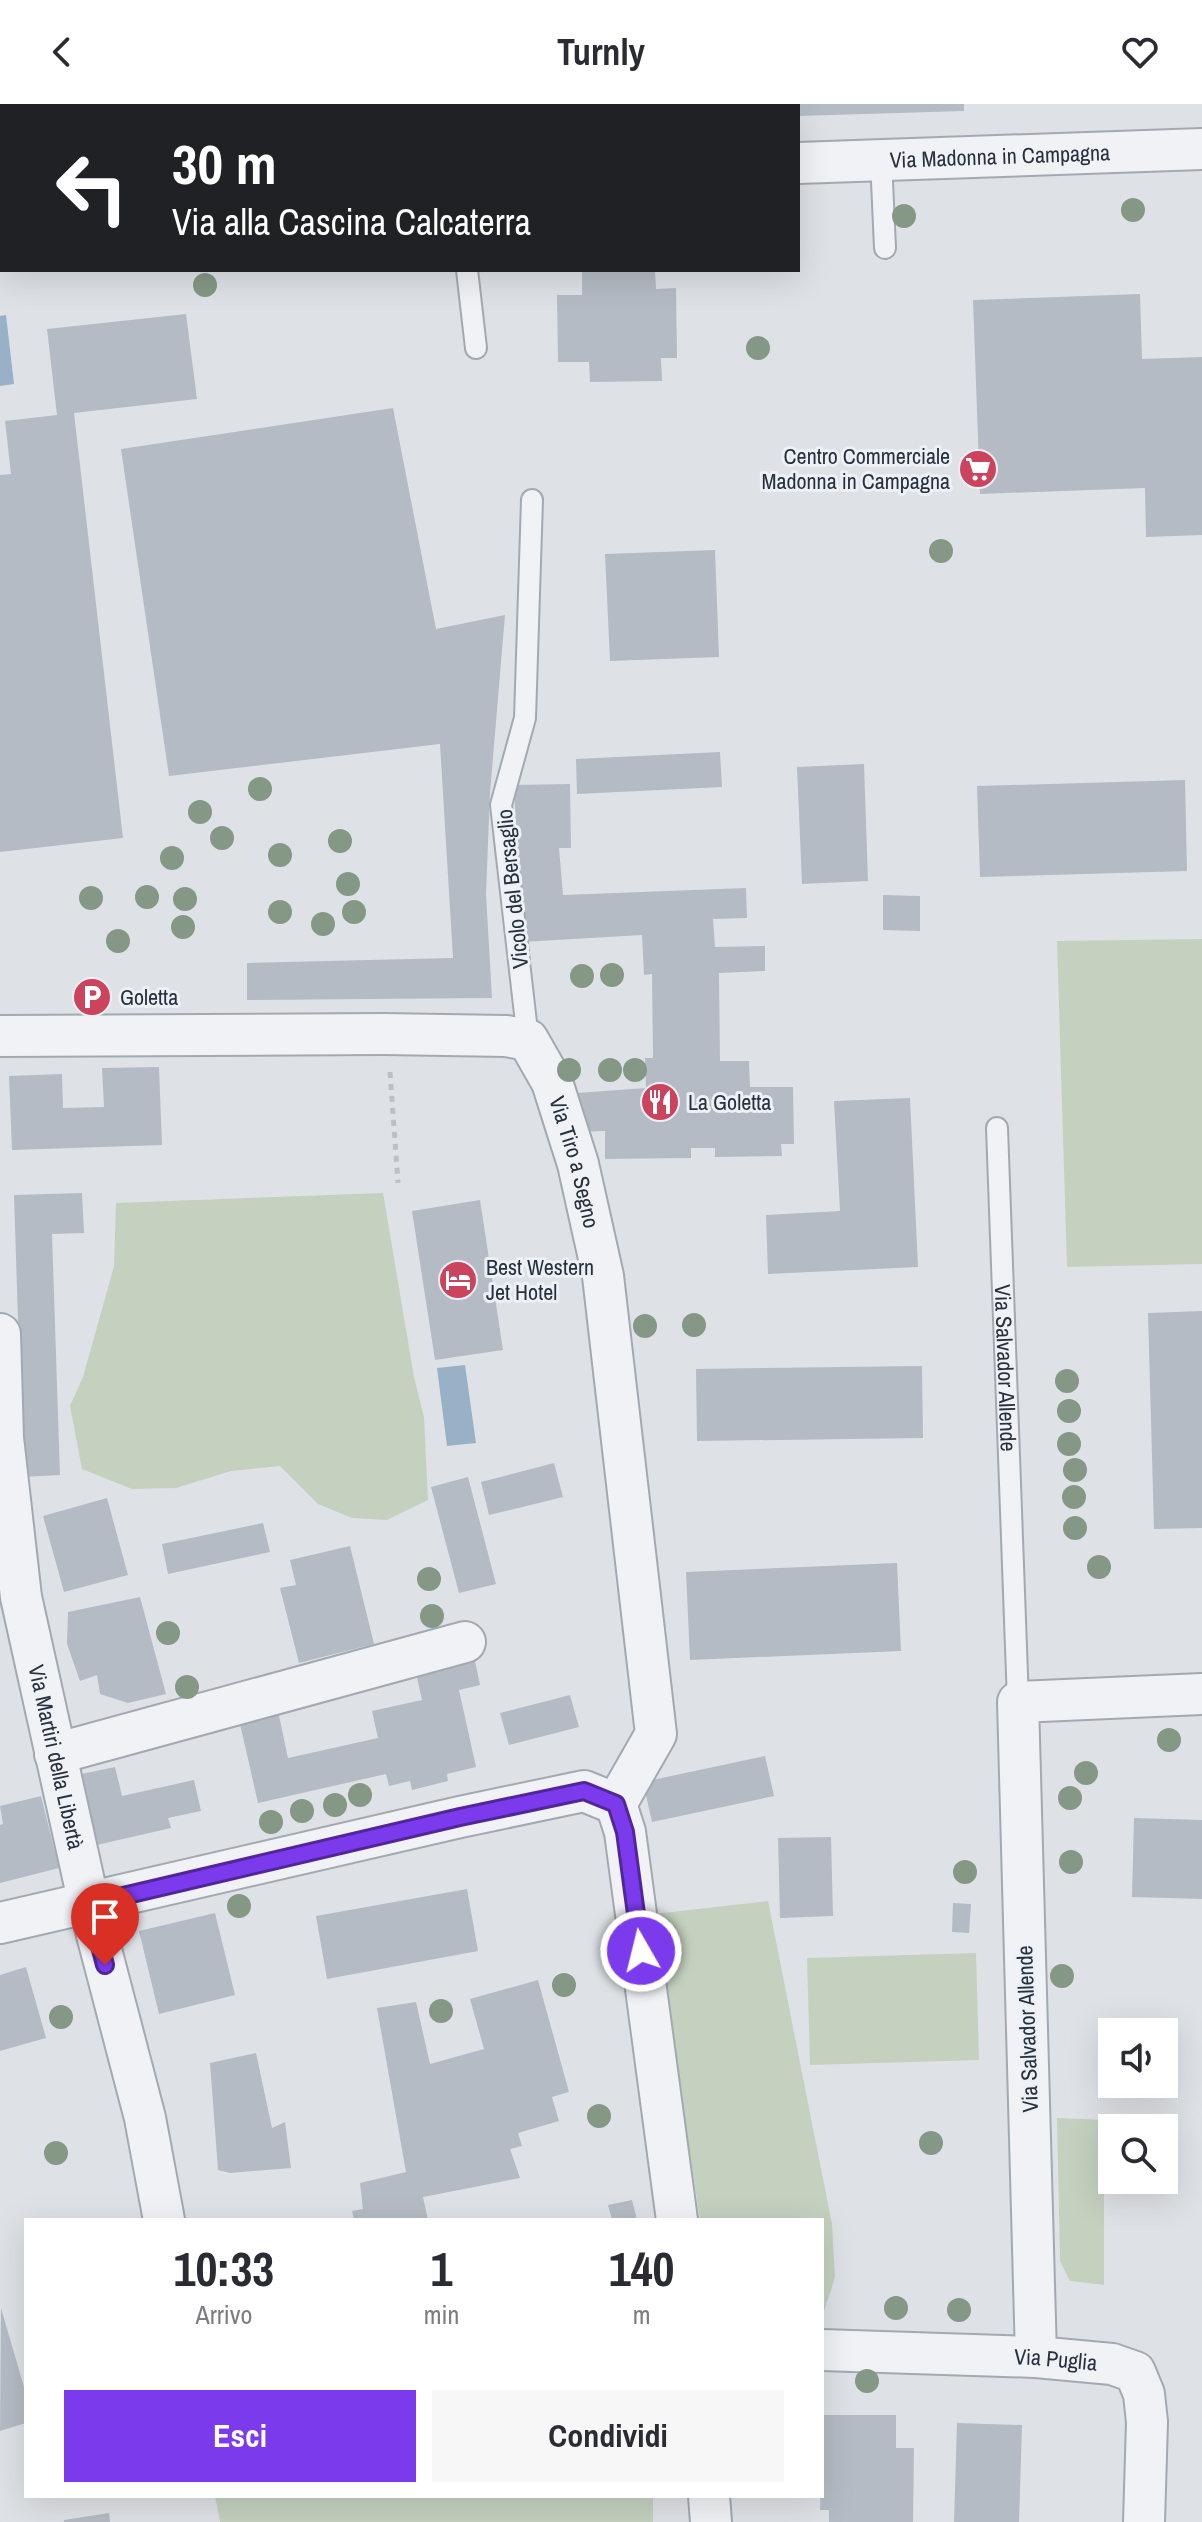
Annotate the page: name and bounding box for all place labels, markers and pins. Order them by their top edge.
place label: Centro Commerciale Madonna in Campagna [761,441,950,496]
supermarket icon: Centro Commerciale Madonna in Campagna [957,448,999,490]
parking icon: Goletta [71,976,113,1018]
place label: Goletta [120,982,178,1012]
restaurant icon: La Goletta [639,1081,681,1123]
place label: La Goletta [688,1087,771,1117]
place label: Best Western Jet Hotel [486,1252,594,1307]
hotel icon: Best Western Jet Hotel [437,1259,479,1301]
pin [71,1883,139,1965]

